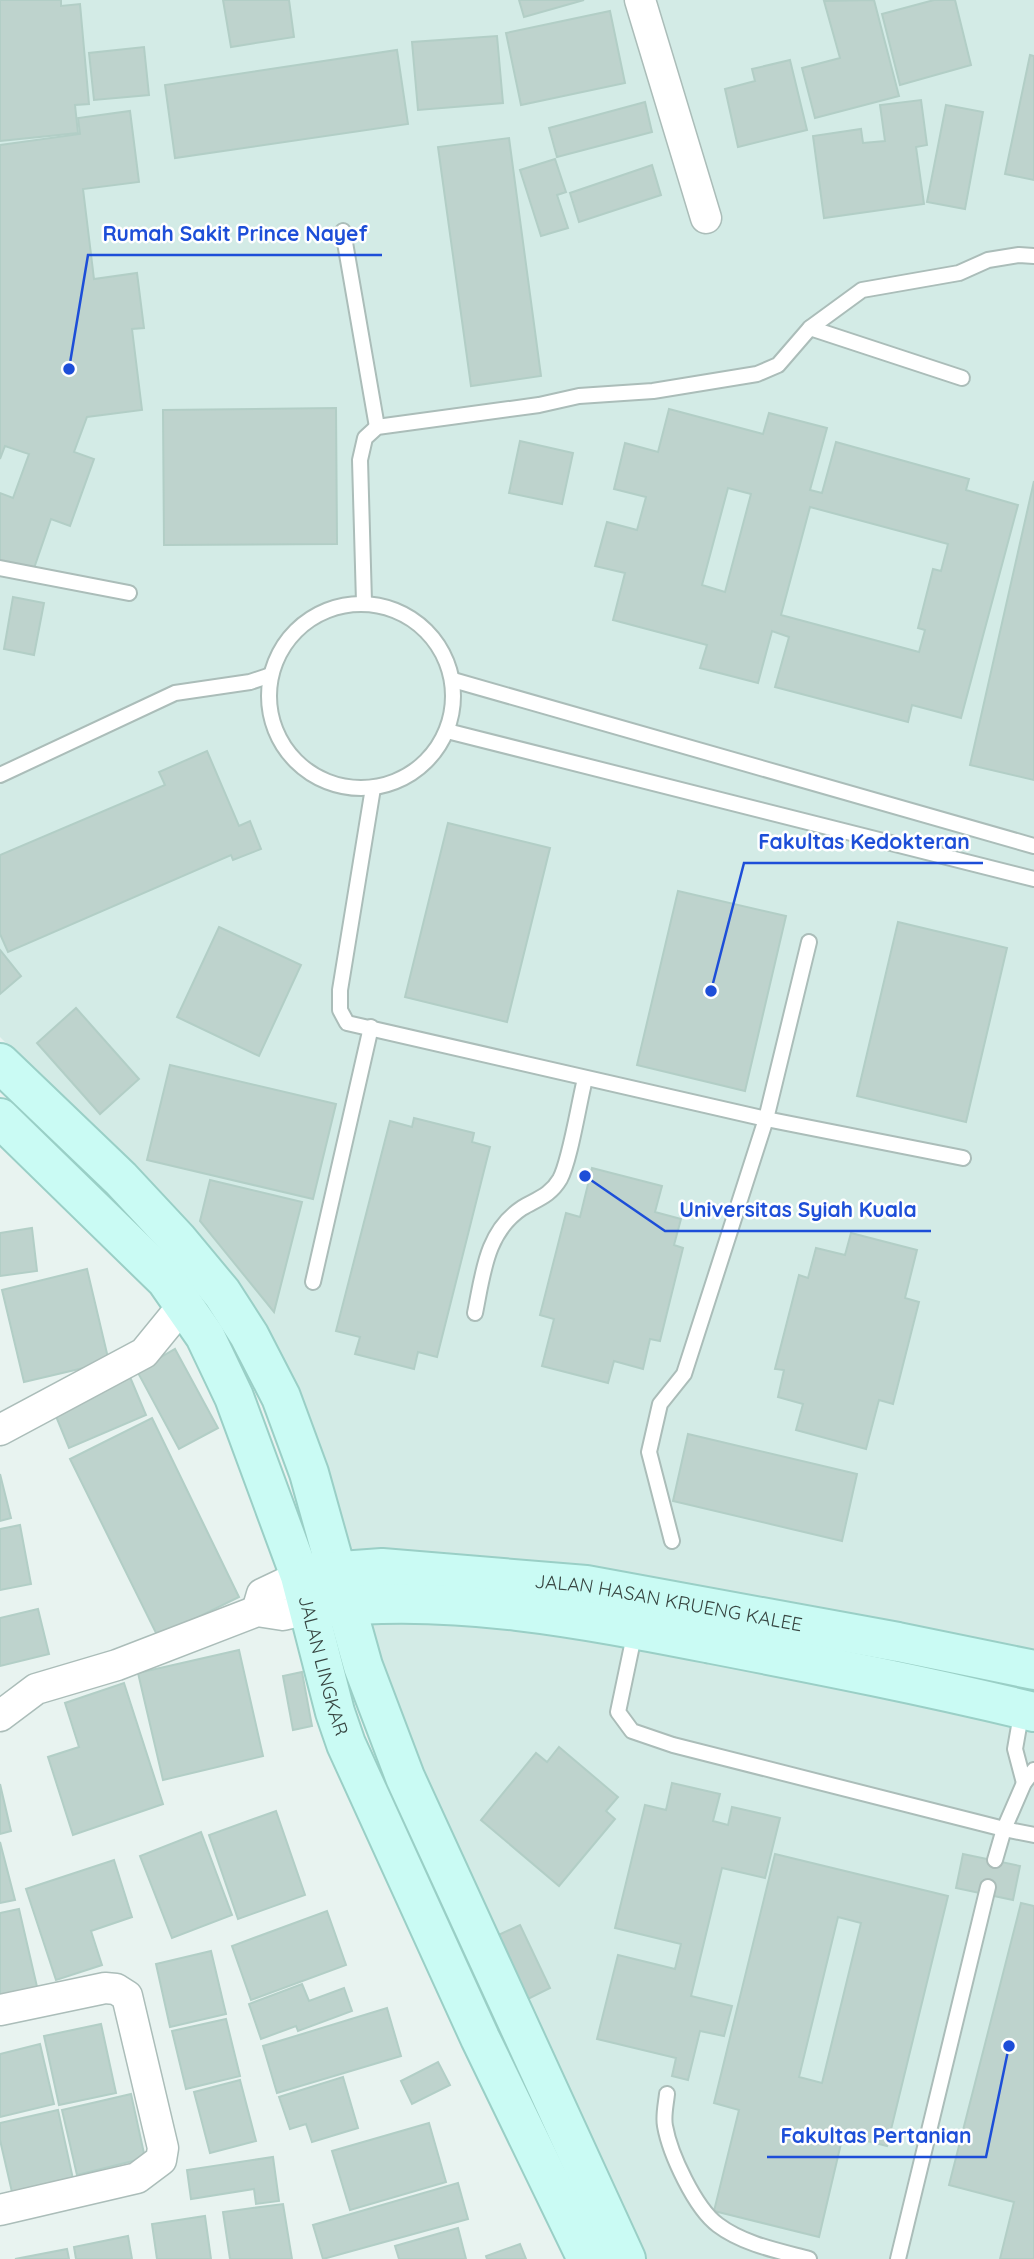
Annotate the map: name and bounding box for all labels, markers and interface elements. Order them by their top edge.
callout: Rumah Sakit Prince Nayef [88,213,382,255]
text: Rumah Sakit Prince Nayef [102,220,368,246]
callout: Fakultas Kedokteran [744,821,983,863]
text: Fakultas Kedokteran [758,828,970,854]
callout: Universitas Syiah Kuala [665,1189,931,1231]
text: Universitas Syiah Kuala [679,1196,917,1222]
street label: JALAN HASAN KRUENG KALEE [534,1569,804,1636]
street label: JALAN LINGKAR [293,1593,354,1739]
callout: Fakultas Pertanian [767,2115,986,2157]
text: Fakultas Pertanian [780,2122,972,2148]

